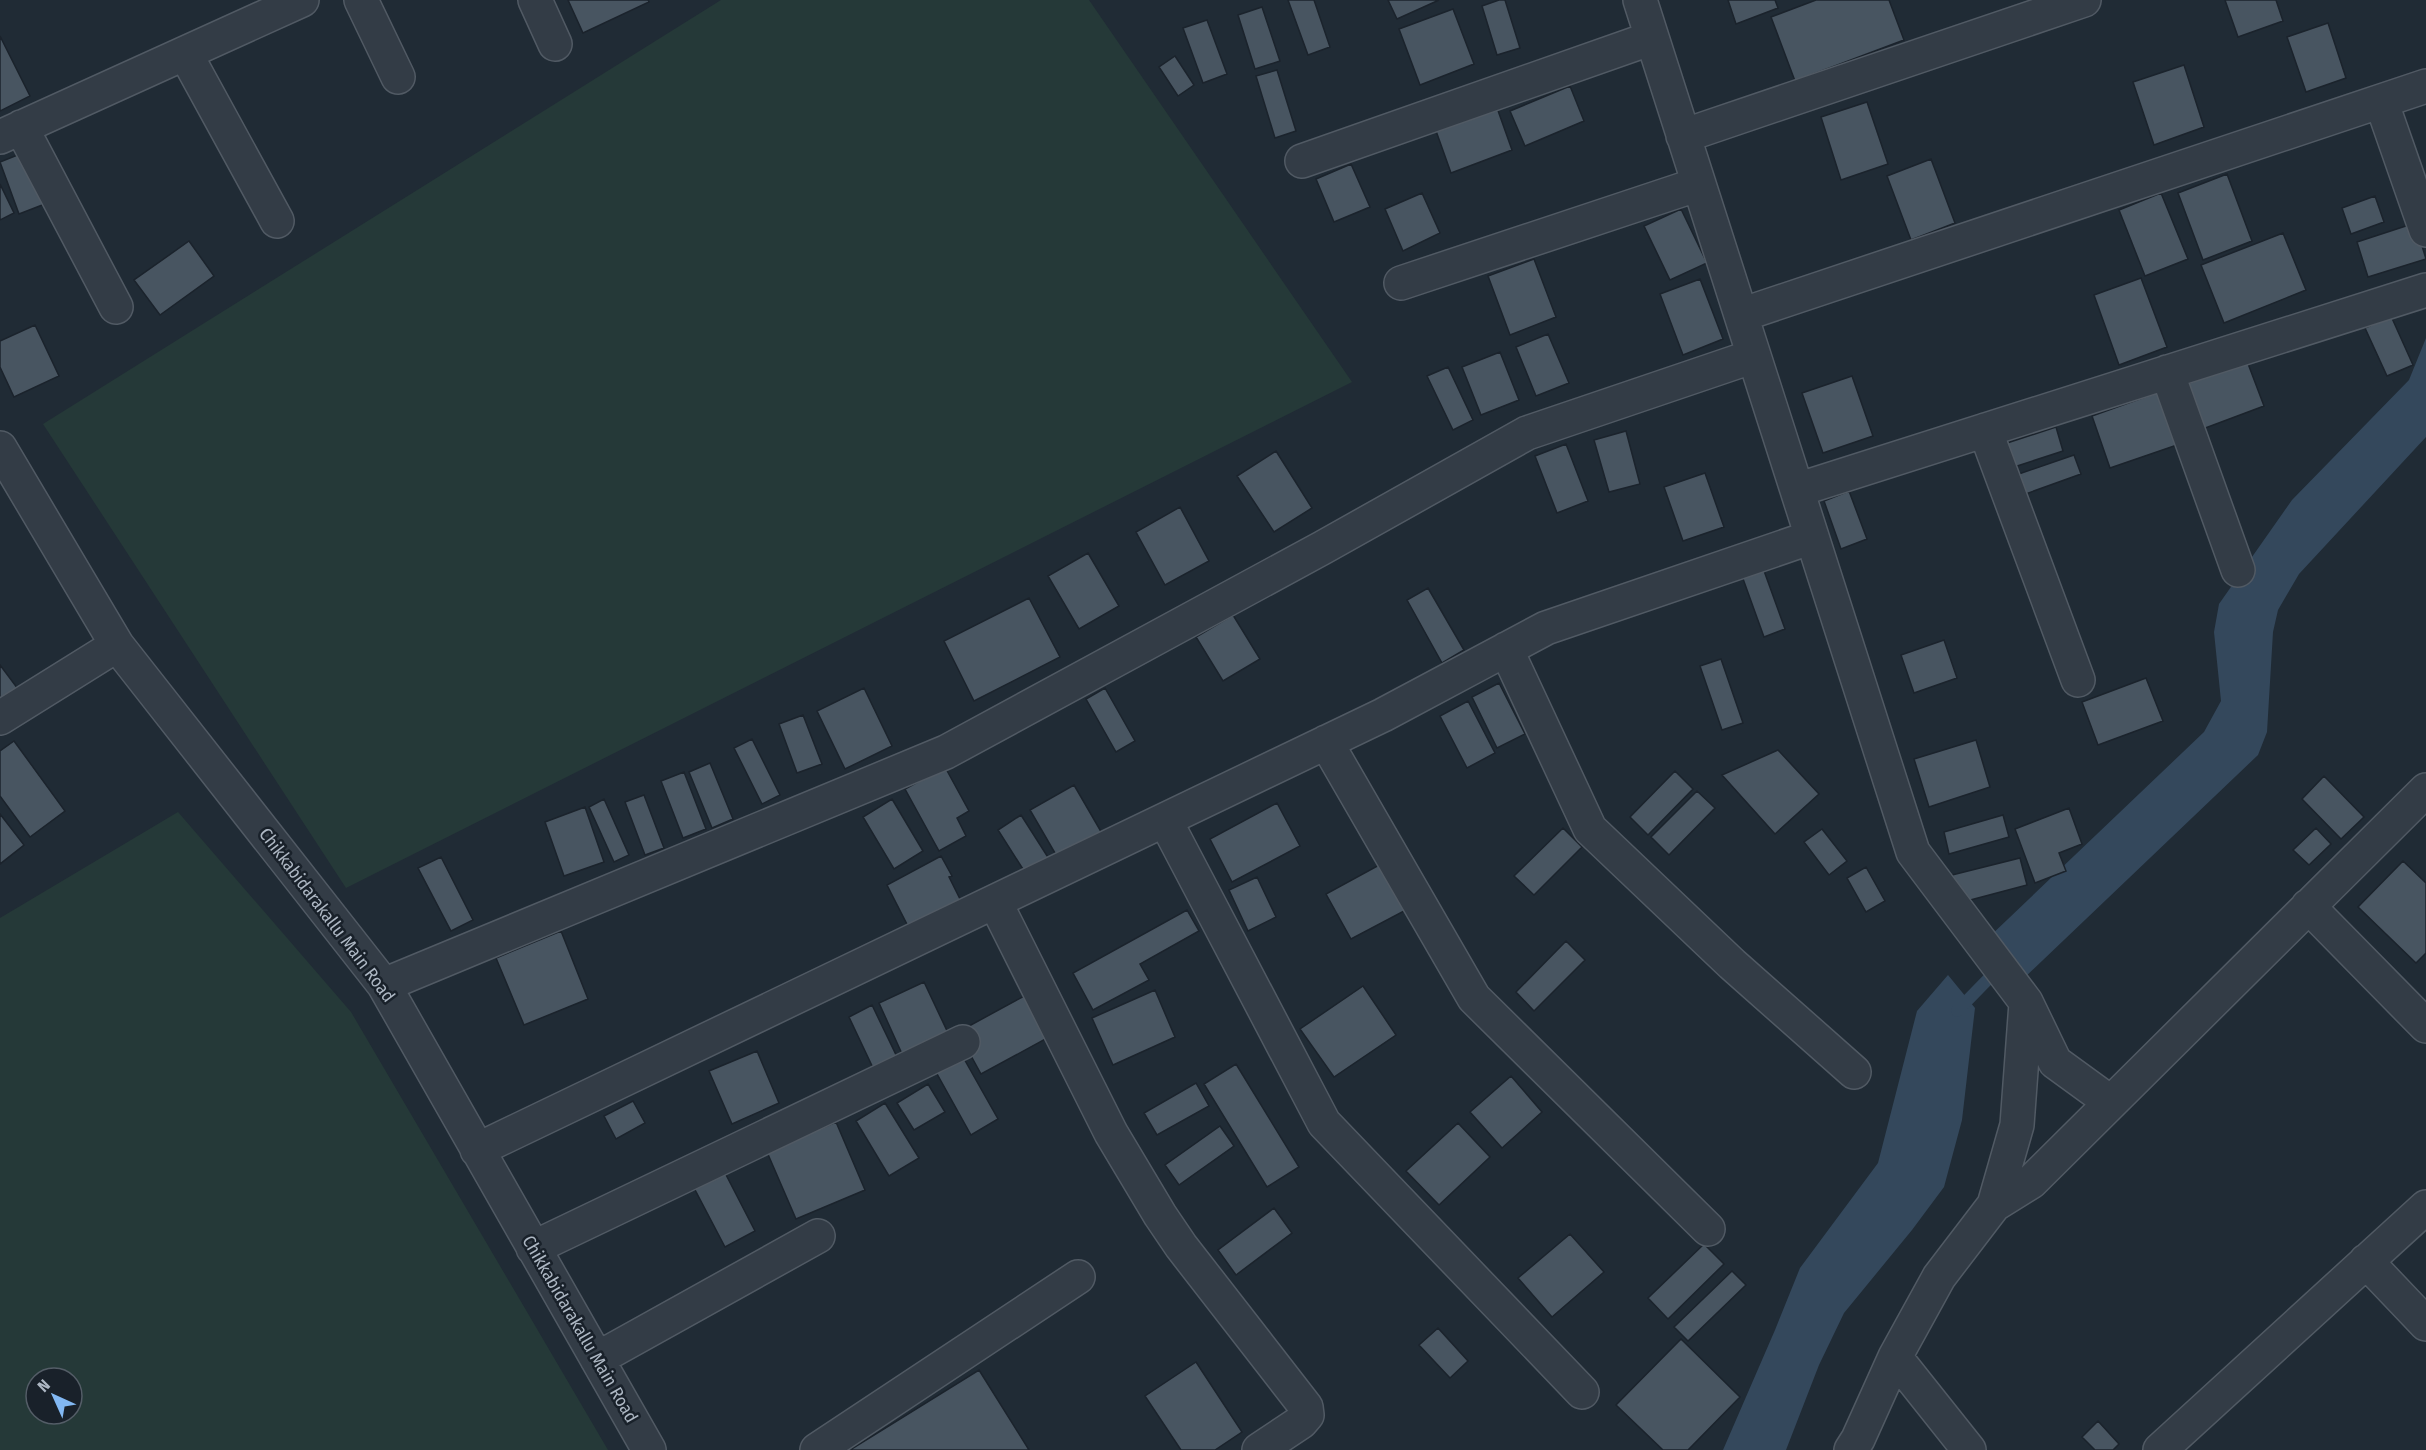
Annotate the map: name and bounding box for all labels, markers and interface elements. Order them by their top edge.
street label: Chikkabidarakallu Main Road [254,824,400,1006]
street label: Chikkabidarakallu Main Road [517,1231,643,1427]
north arrow [24,1366,84,1426]
text: N [34,1376,54,1396]

